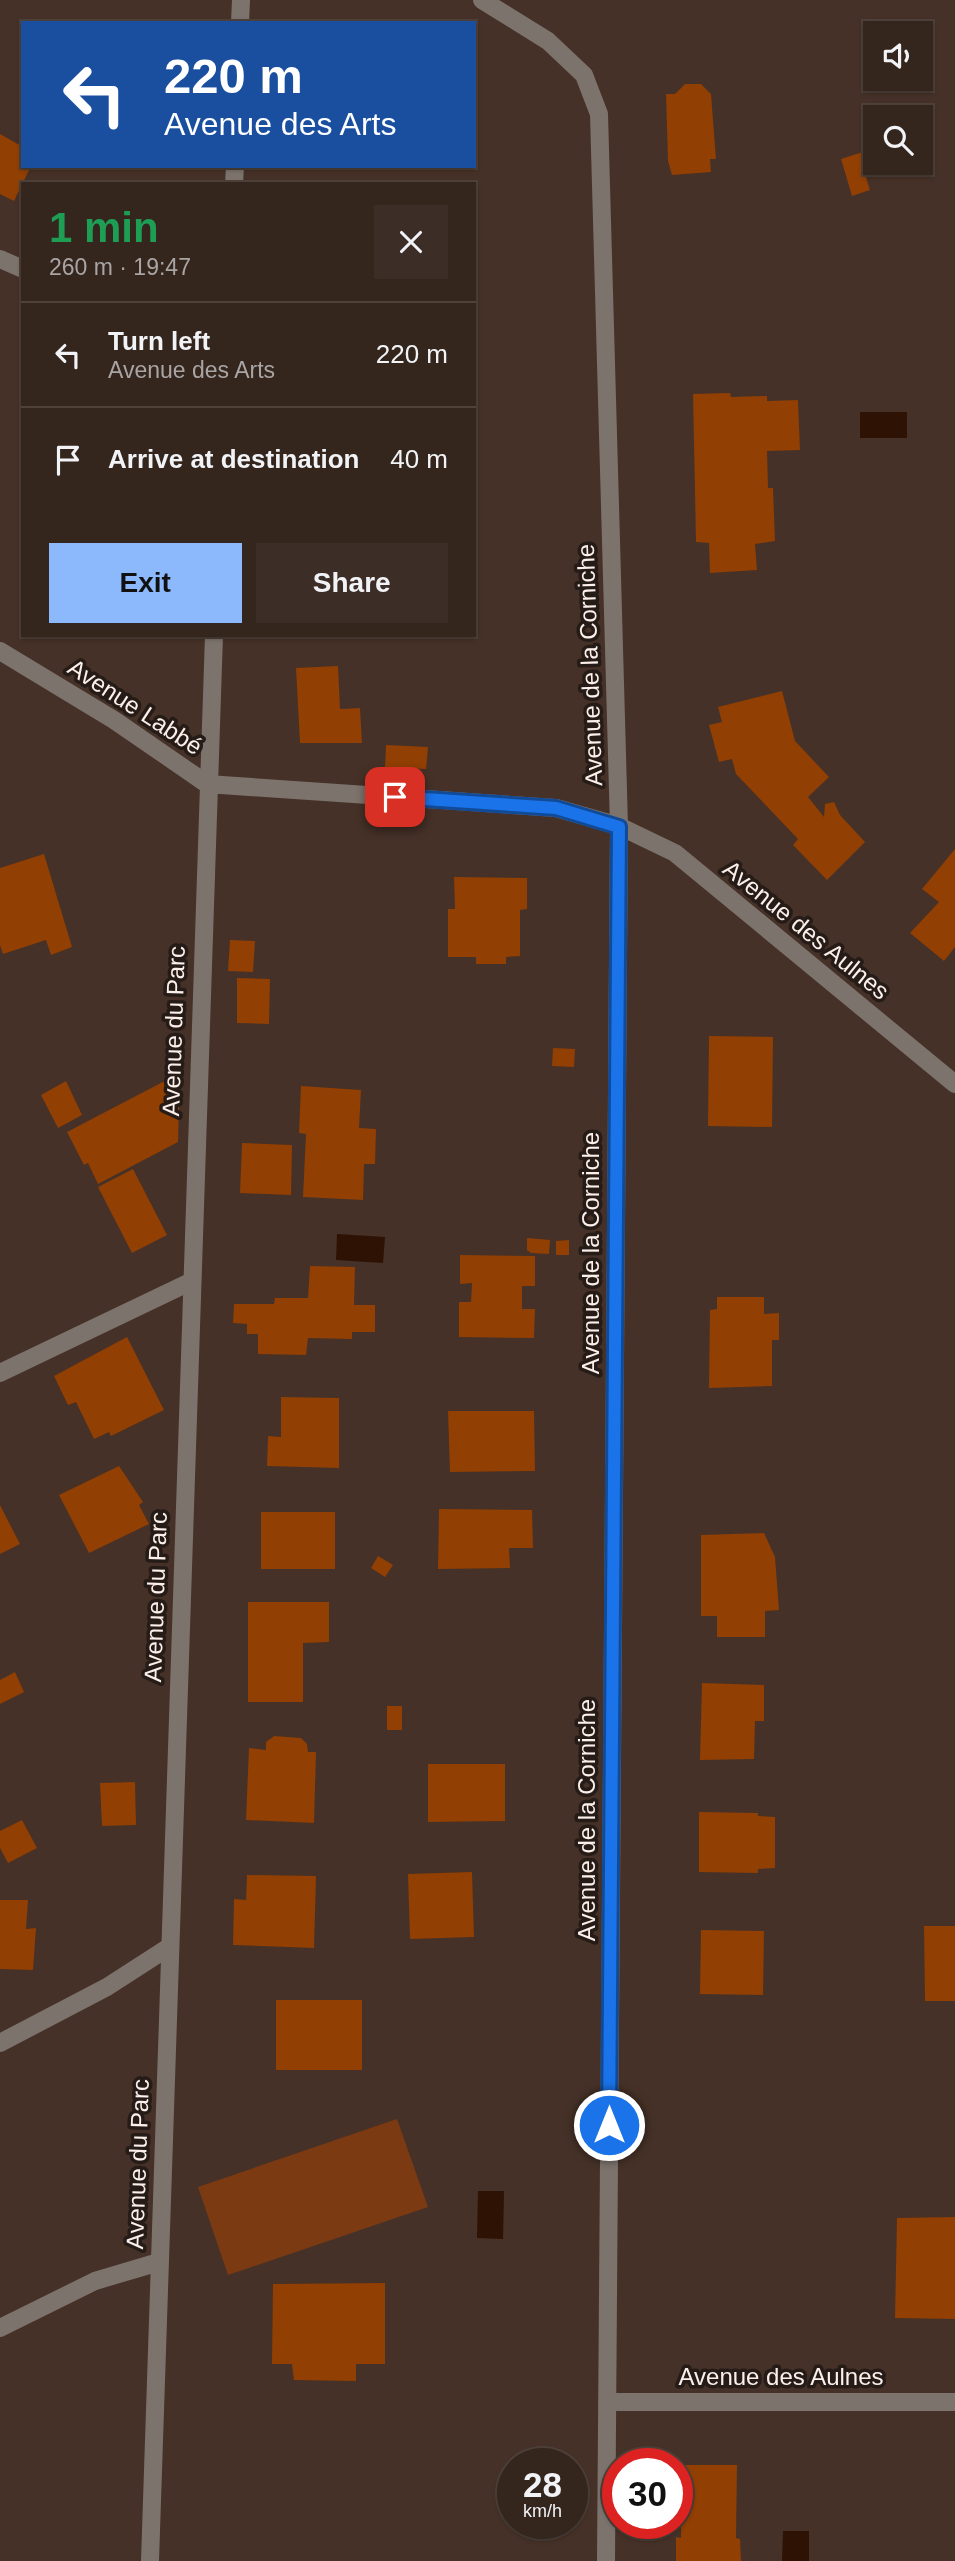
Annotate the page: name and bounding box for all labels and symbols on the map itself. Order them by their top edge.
street label: Avenue de la Corniche [572,543,607,787]
street label: Avenue Labbé [63,653,207,760]
pin [365,767,425,827]
street label: Avenue des Aulnes [718,855,894,1005]
street label: Avenue du Parc [157,945,190,1117]
street label: Avenue de la Corniche [577,1132,604,1374]
street label: Avenue du Parc [139,1511,172,1683]
street label: Avenue de la Corniche [573,1699,600,1941]
street label: Avenue du Parc [121,2078,154,2250]
position arrow [572,2088,646,2162]
street label: Avenue des Aulnes [678,2363,884,2390]
speed limit sign: 30 [602,2448,693,2539]

